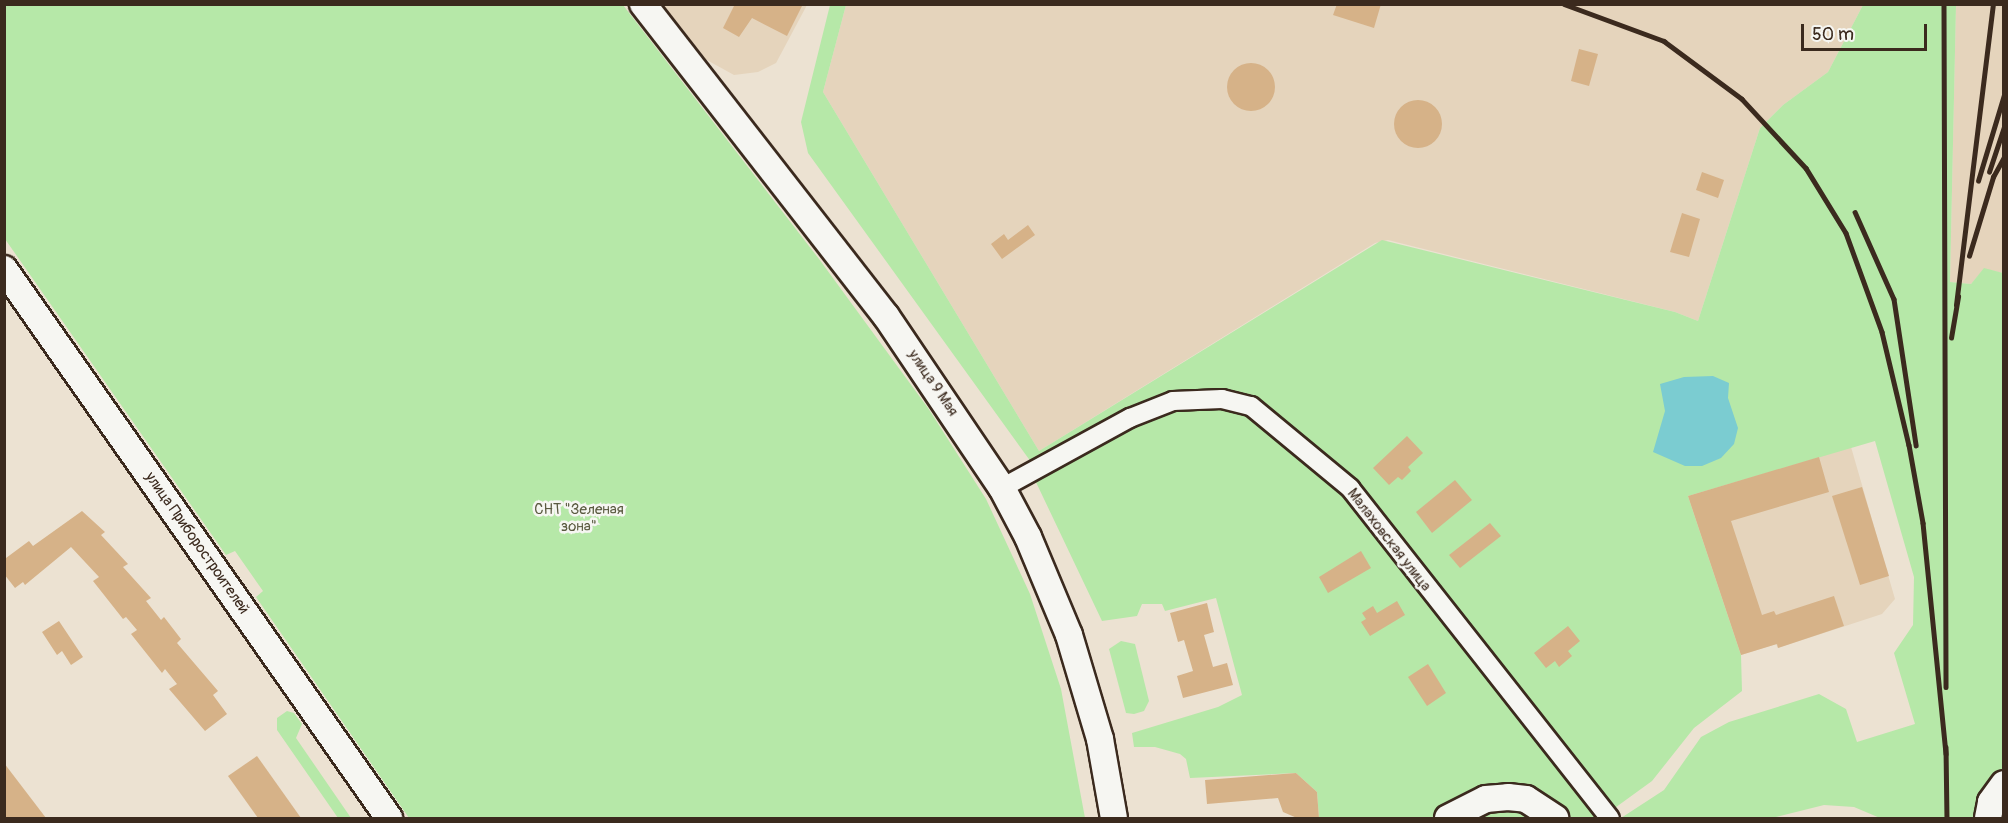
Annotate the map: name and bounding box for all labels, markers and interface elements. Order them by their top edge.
scale bar [1804,12,1930,50]
text: 50 m [1812,23,1854,46]
street label: улица 9 Мая [904,346,962,420]
street label: улица Приборостроителей [141,469,253,617]
street label: Малаховская улица [1343,485,1435,595]
park label: СНТ "Зеленая зона" [534,500,624,535]

